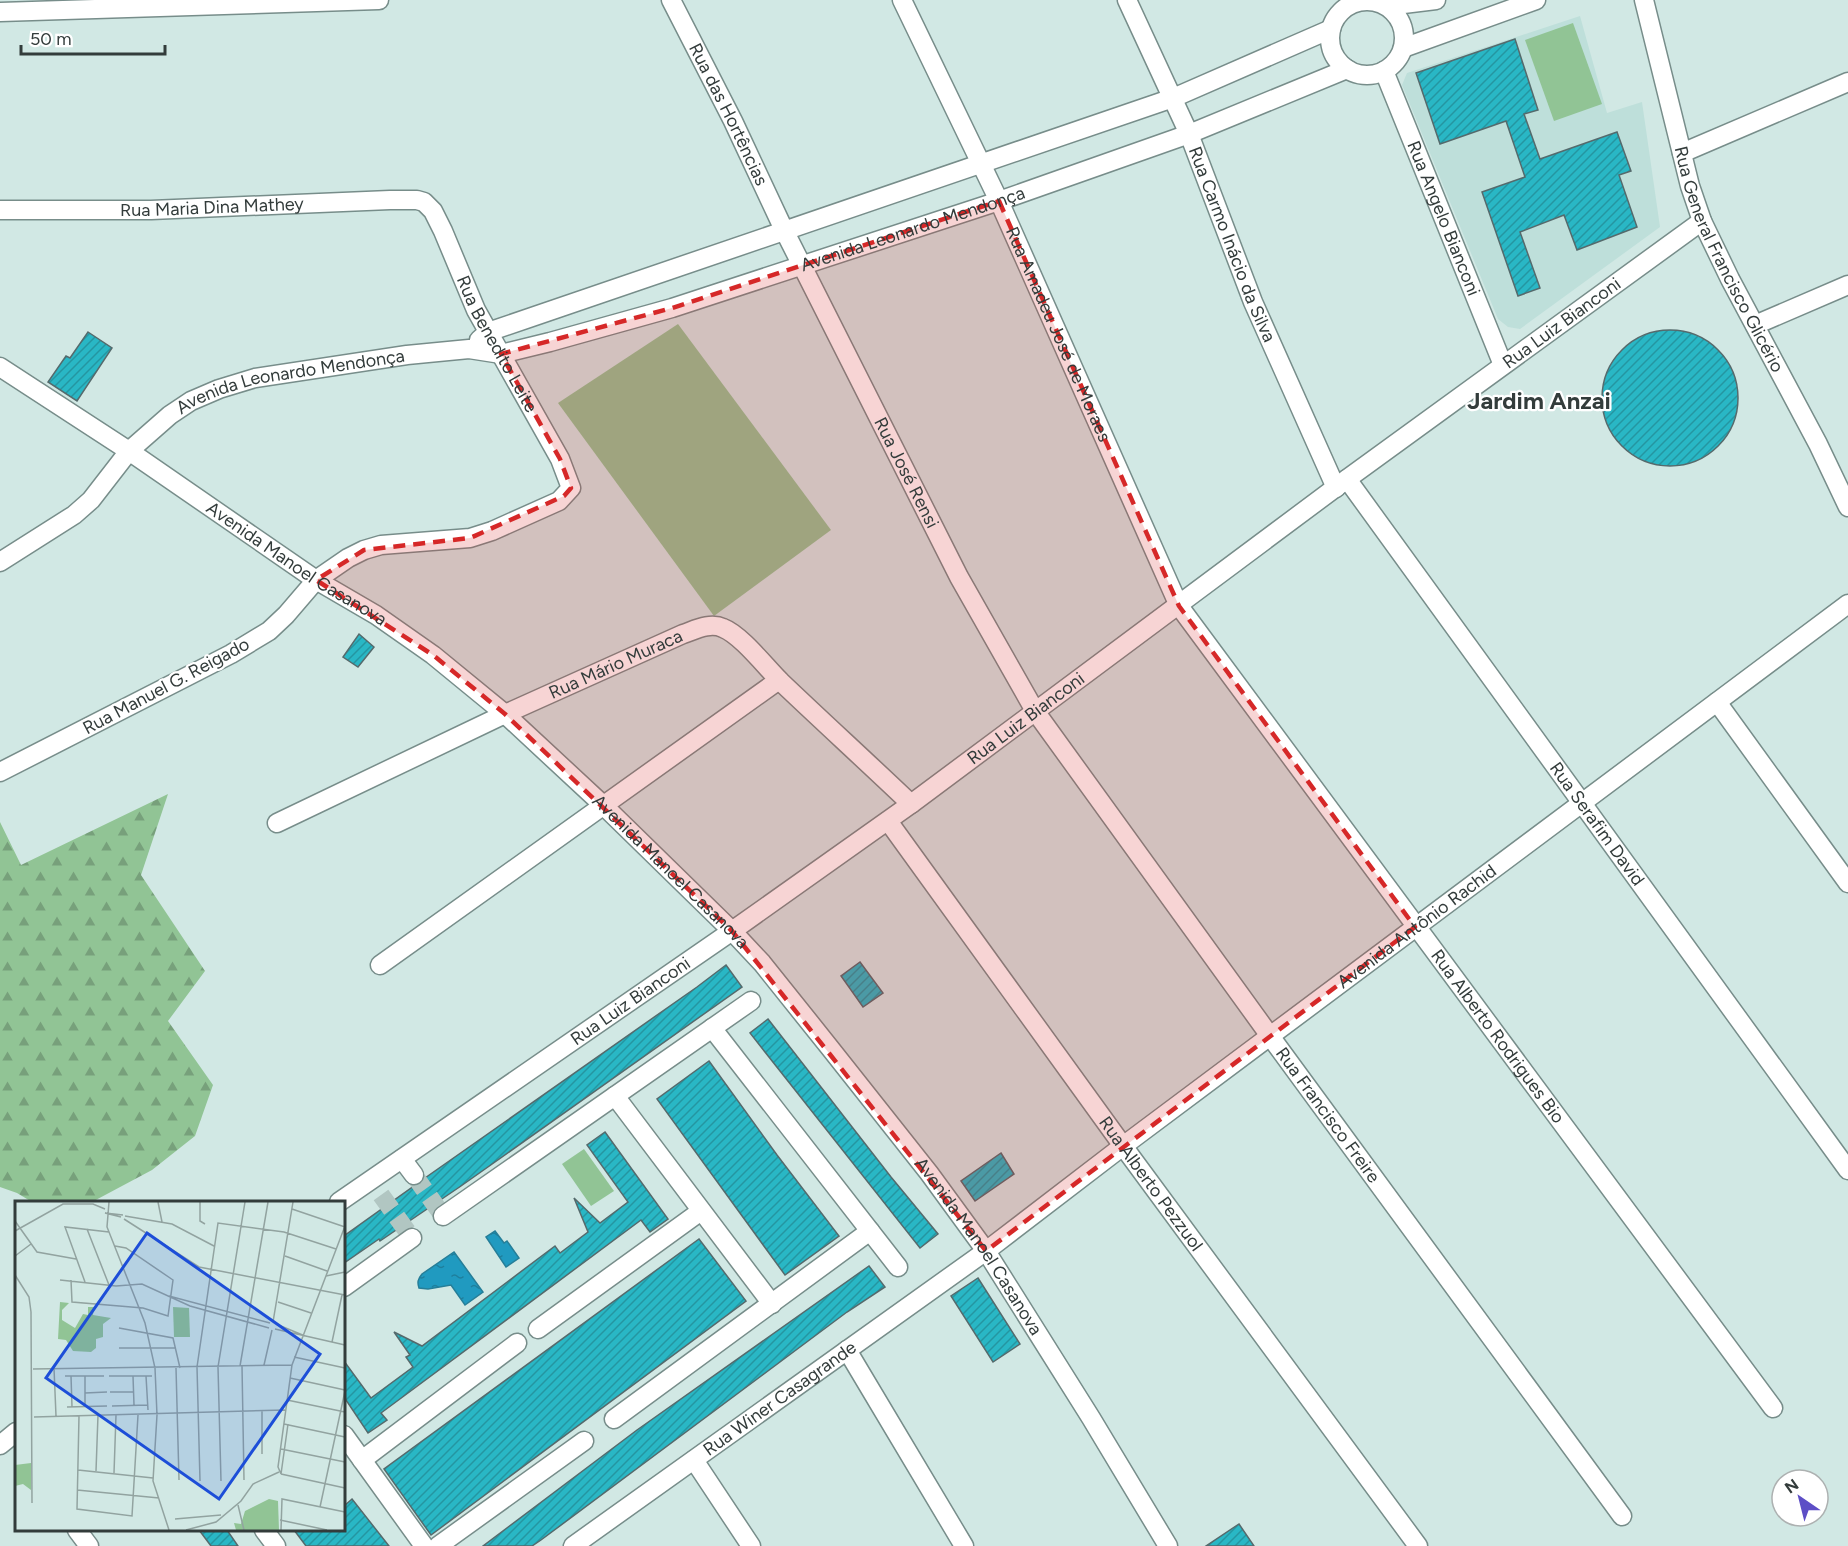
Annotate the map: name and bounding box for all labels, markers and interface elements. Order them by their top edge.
scale bar [21,18,165,56]
text: 50 m [30,28,72,50]
street label: Rua das Hortências [684,40,773,189]
street label: Rua Angelo Bianconi [1402,138,1485,299]
street label: Rua Carmo Inácio da Silva [1184,143,1280,345]
street label: Rua General Francisco Glicério [1670,144,1789,376]
street label: Avenida Leonardo Mendonça [798,182,1028,276]
street label: Rua Maria Dina Mathey [120,193,305,221]
street label: Rua Amadeu José de Moraes [1001,223,1116,445]
street label: Rua Benedito Leite [452,272,543,416]
street label: Rua Luiz Bianconi [1498,273,1625,373]
street label: Avenida Leonardo Mendonça [172,344,406,419]
district label: Jardim Anzai [1467,386,1611,415]
street label: Rua José Rensi [869,414,943,532]
street label: Avenida Manoel Casanova [202,497,391,630]
street label: Rua Mário Muraca [545,625,686,704]
street label: Rua Manuel G. Reigado [79,633,253,739]
street label: Rua Luiz Bianconi [963,668,1089,769]
street label: Rua Serafim David [1545,758,1649,890]
street label: Avenida Manoel Casanova [588,790,754,953]
street label: Avenida Antônio Rachid [1333,860,1501,993]
street label: Rua Alberto Rodrigues Bio [1426,945,1569,1128]
street label: Rua Luiz Bianconi [566,952,695,1050]
street label: Rua Francisco Freire [1271,1043,1385,1187]
street label: Rua Alberto Pezzuol [1094,1112,1208,1255]
street label: Avenida Manoel Casanova [910,1153,1047,1339]
inset map [15,1201,345,1531]
street label: Rua Winer Casagrande [699,1336,861,1460]
north arrow [1770,1468,1830,1528]
text: N [1781,1475,1802,1497]

